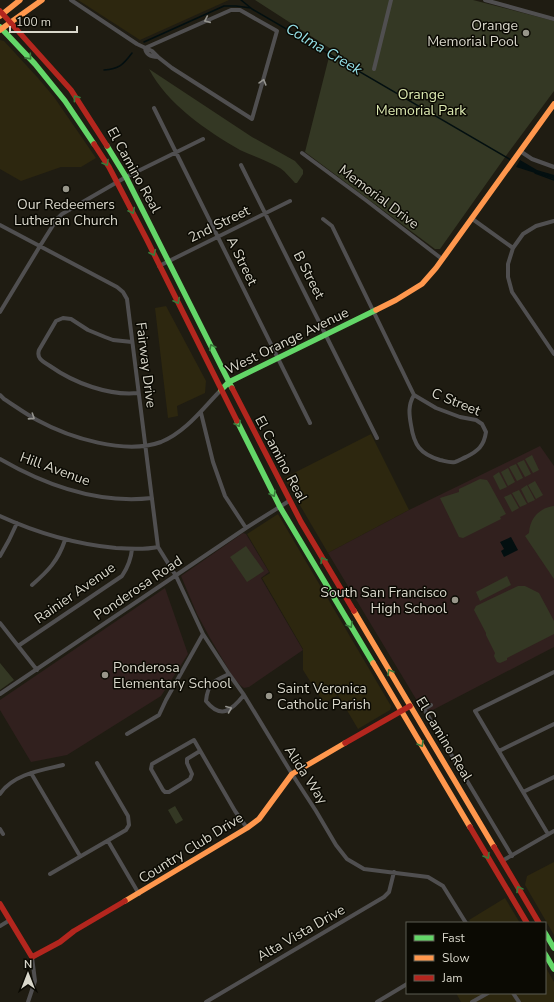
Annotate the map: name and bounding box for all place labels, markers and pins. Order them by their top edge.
place label: Orange Memorial Pool [427,16,519,51]
marker: Orange Memorial Pool [521,28,531,38]
marker: Our Redeemers Lutheran Church [61,184,71,194]
place label: Our Redeemers Lutheran Church [14,195,118,230]
place label: South San Francisco High School [320,583,448,618]
marker: South San Francisco High School [450,595,460,605]
place label: Ponderosa Elementary School [113,658,232,693]
marker: Ponderosa Elementary School [100,670,110,680]
place label: Saint Veronica Catholic Parish [277,679,371,714]
marker: Saint Veronica Catholic Parish [264,691,274,701]

